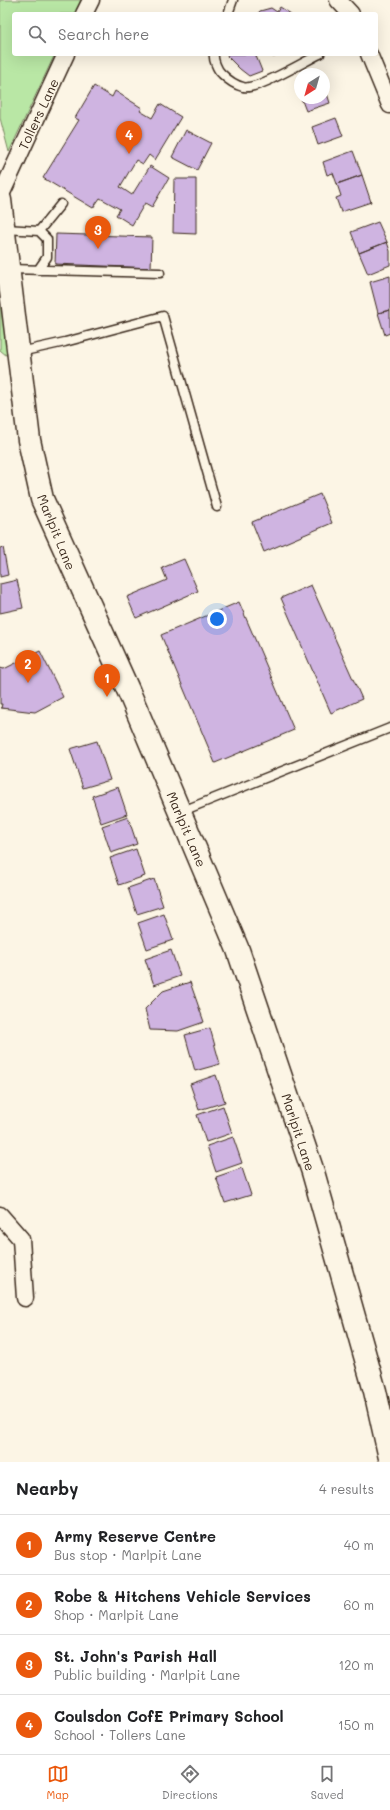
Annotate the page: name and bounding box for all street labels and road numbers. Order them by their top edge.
street label: Tollers Lane [14,76,62,152]
street label: Marlpit Lane [34,492,80,572]
street label: Marlpit Lane [163,789,211,869]
street label: Marlpit Lane [279,1091,319,1173]

